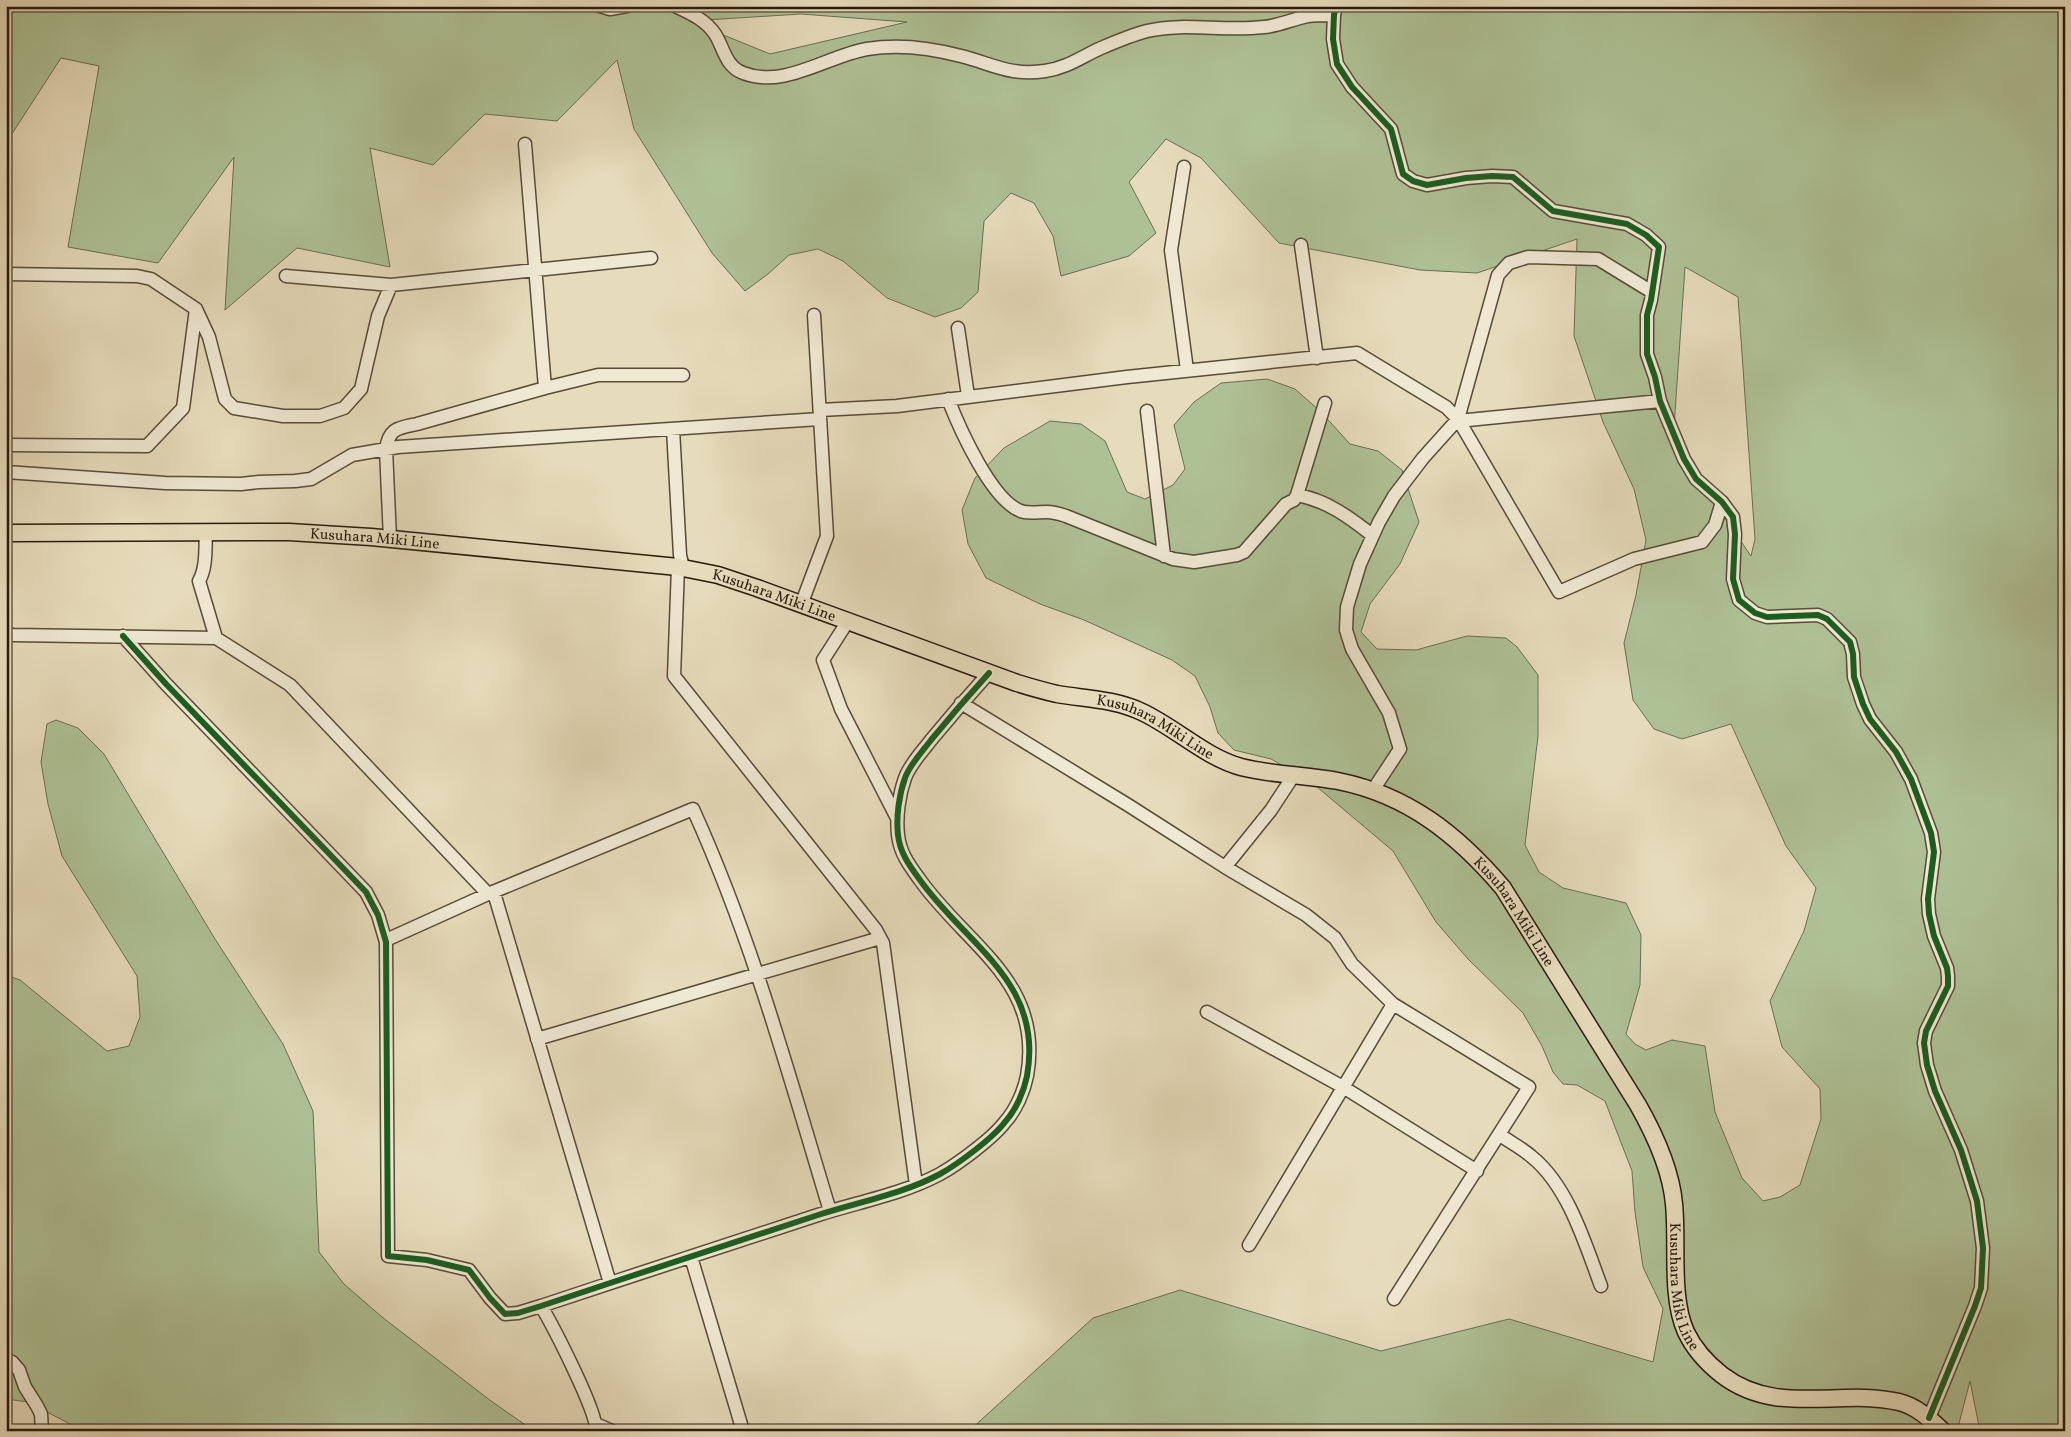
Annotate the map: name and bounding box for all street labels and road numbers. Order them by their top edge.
street label: Kusuhara Miki Line [309,524,440,556]
street label: Kusuhara Miki Line [710,565,838,628]
street label: Kusuhara Miki Line [1095,691,1217,766]
street label: Kusuhara Miki Line [1468,853,1559,971]
street label: Kusuhara Miki Line [1663,1223,1703,1356]

